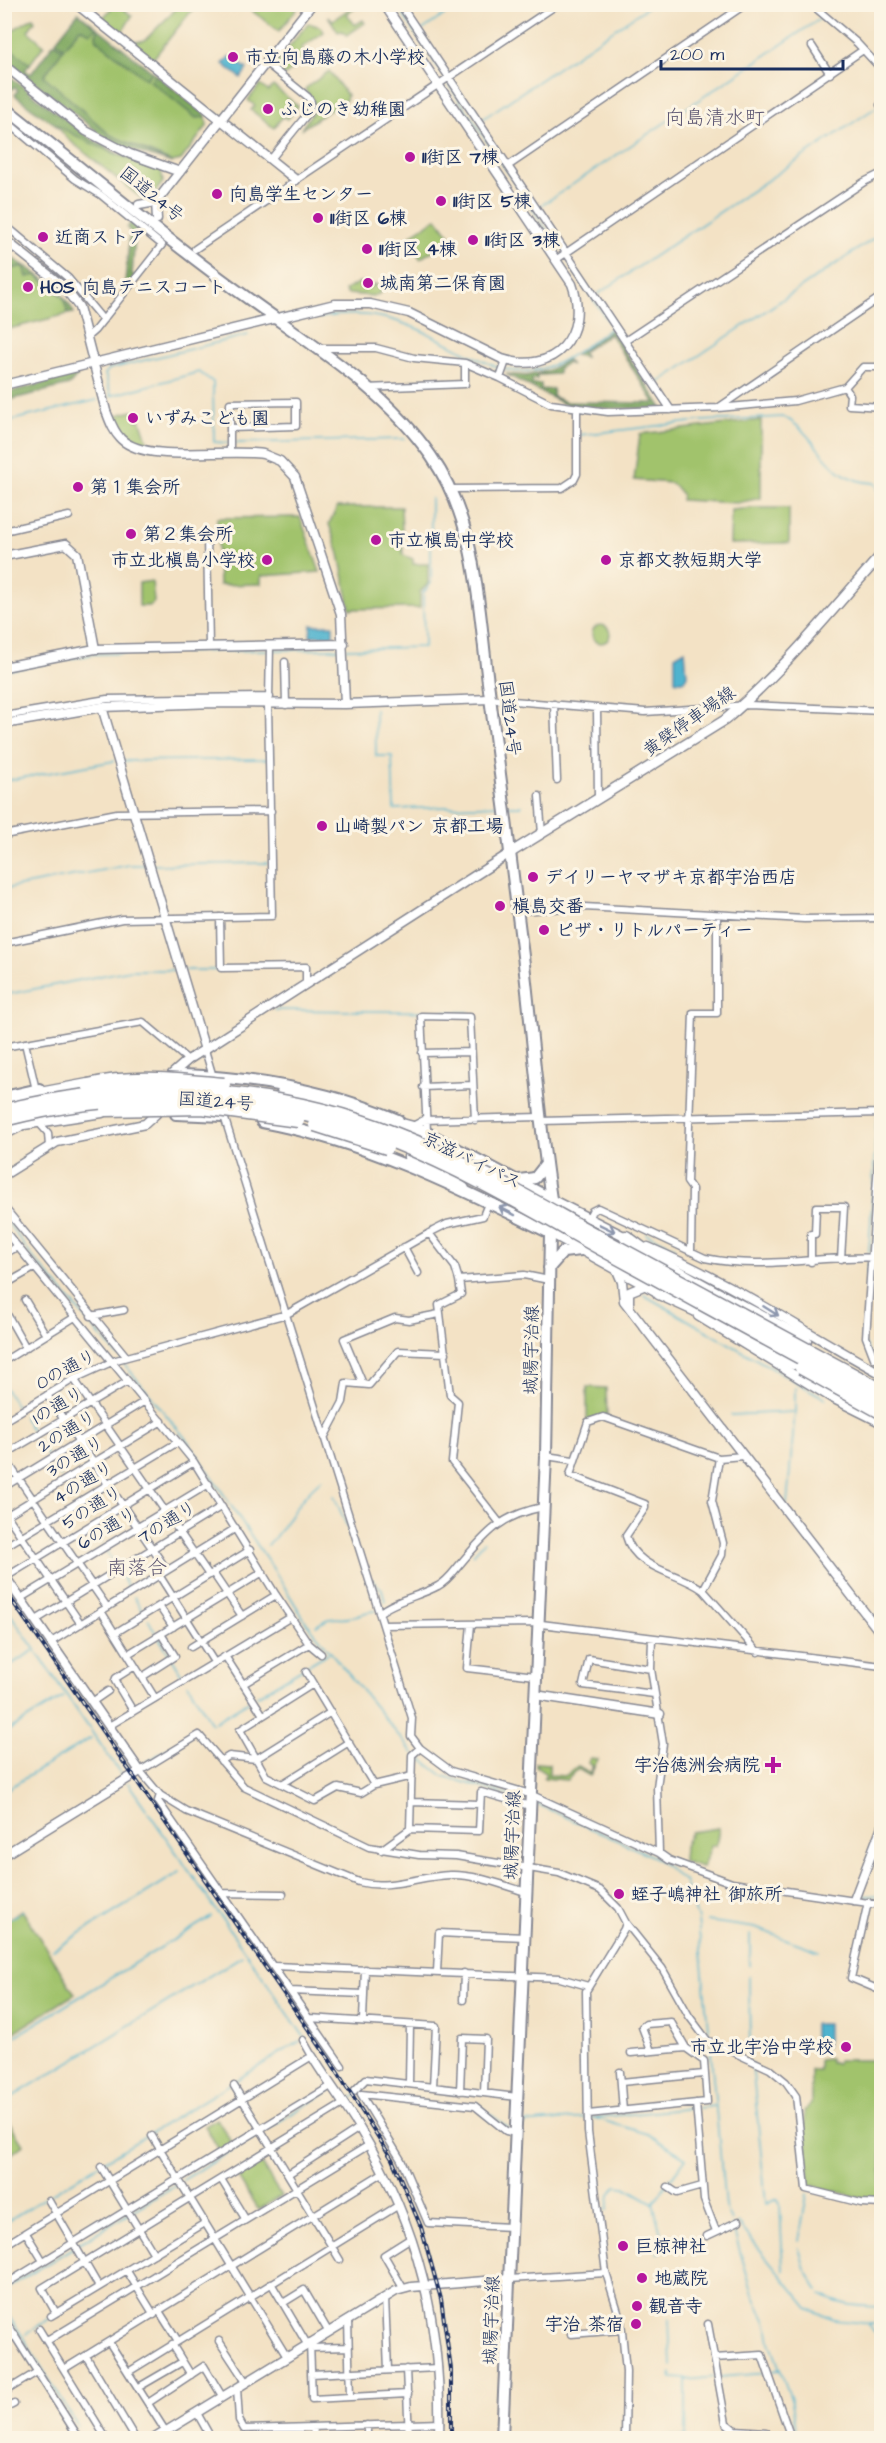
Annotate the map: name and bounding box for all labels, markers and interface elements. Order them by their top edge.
scale bar [661,33,842,71]
text: 200 m [670,42,724,67]
place label: 市立向島藤の木小学校 [245,45,425,70]
marker: 市立向島藤の木小学校 [226,50,240,64]
place label: ふじのき幼稚園 [280,97,406,122]
marker: ふじのき幼稚園 [261,102,275,116]
district label: 向島清水町 [665,104,765,132]
place label: 11街区 7棟 [422,145,499,170]
marker: 11街区 7棟 [403,150,417,164]
street label: 国道24号 [114,161,189,228]
place label: 向島学生センター [229,182,373,207]
marker: 向島学生センター [210,187,224,201]
place label: 11街区 5棟 [453,189,532,214]
marker: 11街区 5棟 [434,194,448,208]
place label: 11街区 6棟 [330,206,407,231]
marker: 11街区 6棟 [311,211,325,225]
place label: 近商ストア [55,225,146,250]
place label: 11街区 3棟 [485,228,560,253]
marker: 近商ストア [36,230,50,244]
marker: 11街区 3棟 [466,233,480,247]
place label: 11街区 4棟 [379,237,457,262]
marker: 11街区 4棟 [360,242,374,256]
place label: 城南第二保育園 [380,271,506,296]
place label: HOS 向島テニスコート [40,275,226,300]
marker: 城南第二保育園 [361,276,375,290]
marker: HOS 向島テニスコート [21,280,35,294]
place label: いずみこども園 [145,406,270,431]
marker: いずみこども園 [126,411,140,425]
place label: 第１集会所 [90,475,180,500]
marker: 第１集会所 [71,480,85,494]
place label: 第２集会所 [143,522,233,547]
marker: 第２集会所 [124,527,138,541]
place label: 市立槇島中学校 [388,528,514,553]
marker: 市立槇島中学校 [369,533,383,547]
place label: 市立北槇島小学校 [111,548,255,573]
place label: 京都文教短期大学 [618,548,762,573]
marker: 市立北槇島小学校 [260,553,274,567]
marker: 京都文教短期大学 [599,553,613,567]
street label: 国道24号 [492,679,527,758]
street label: 黄檗停車場線 [638,680,741,763]
place label: 山崎製パン 京都工場 [334,814,503,839]
marker: 山崎製パン 京都工場 [315,819,329,833]
place label: デイリーヤマザキ京都宇治西店 [545,865,797,890]
marker: デイリーヤマザキ京都宇治西店 [526,870,540,884]
place label: 槇島交番 [512,894,584,919]
marker: 槇島交番 [493,899,507,913]
place label: ピザ・リトルパーティー [556,918,753,943]
marker: ピザ・リトルパーティー [537,923,551,937]
street label: 国道24号 [177,1086,255,1117]
street label: 京滋バイパス [418,1126,526,1195]
one-way arrow [498,1204,516,1216]
one-way arrow [597,1223,615,1235]
one-way arrow [763,1304,780,1317]
street label: 城陽宇治線 [518,1305,545,1395]
street label: 0の通り [32,1343,101,1396]
street label: 1の通り [28,1380,89,1431]
street label: 2の通り [33,1404,101,1459]
street label: 3の通り [42,1429,109,1483]
street label: 4の通り [48,1455,118,1510]
street label: 5の通り [57,1479,127,1536]
street label: 7の通り [133,1495,201,1550]
street label: 6の通り [73,1501,142,1556]
district label: 南落合 [107,1554,167,1582]
place label: 宇治徳洲会病院 [634,1753,760,1778]
marker: 宇治徳洲会病院 [764,1756,782,1774]
street label: 城陽宇治線 [498,1790,527,1880]
place label: 蛭子嶋神社 御旅所 [631,1882,782,1907]
marker: 蛭子嶋神社 御旅所 [612,1887,626,1901]
place label: 市立北宇治中学校 [690,2035,834,2060]
marker: 市立北宇治中学校 [839,2040,853,2054]
place label: 巨椋神社 [635,2234,707,2259]
marker: 巨椋神社 [616,2239,630,2253]
place label: 地蔵院 [654,2266,708,2291]
marker: 地蔵院 [635,2271,649,2285]
street label: 城陽宇治線 [477,2275,506,2365]
place label: 観音寺 [649,2294,703,2319]
marker: 観音寺 [630,2299,644,2313]
place label: 宇治 茶宿 [545,2312,624,2337]
marker: 宇治 茶宿 [629,2317,643,2331]

